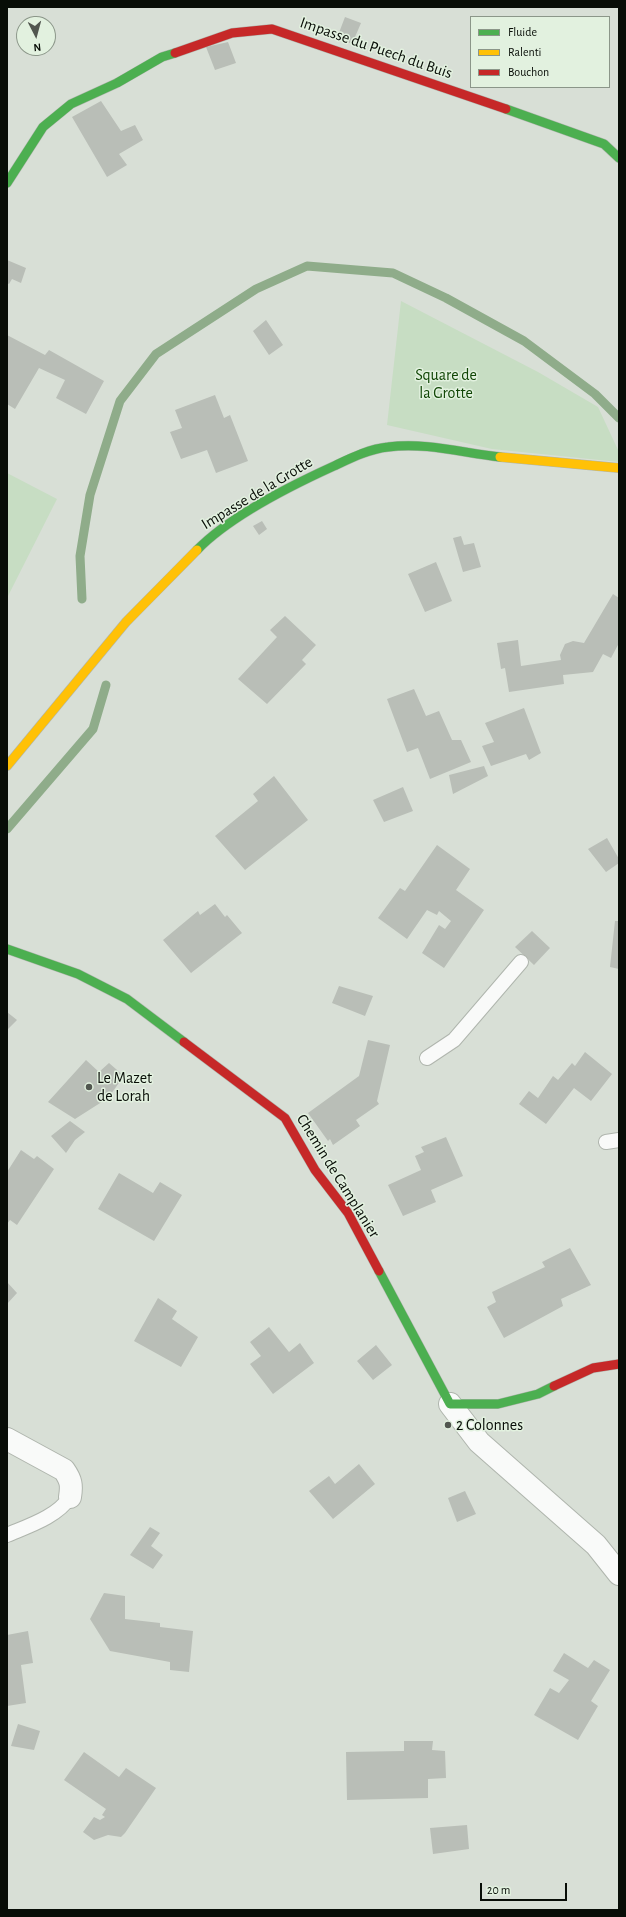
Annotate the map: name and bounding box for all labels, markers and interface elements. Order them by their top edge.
street label: Impasse du Puech du Buis [297,13,455,83]
north arrow [16,16,56,56]
legend [470,16,610,88]
text: Fluide [508,26,537,38]
text: N [33,42,42,53]
text: Ralenti [508,46,541,58]
text: Bouchon [508,66,549,78]
park label: Square de la Grotte [415,365,477,403]
street label: Impasse de la Grotte [198,452,316,534]
place label: Le Mazet de Lorah [97,1068,152,1106]
marker: Le Mazet de Lorah [84,1082,94,1092]
street label: Chemin de Camplanier [292,1111,384,1241]
place label: 2 Colonnes [456,1415,523,1435]
marker: 2 Colonnes [443,1420,453,1430]
scale bar [482,1875,569,1901]
text: 20 m [487,1884,510,1896]

